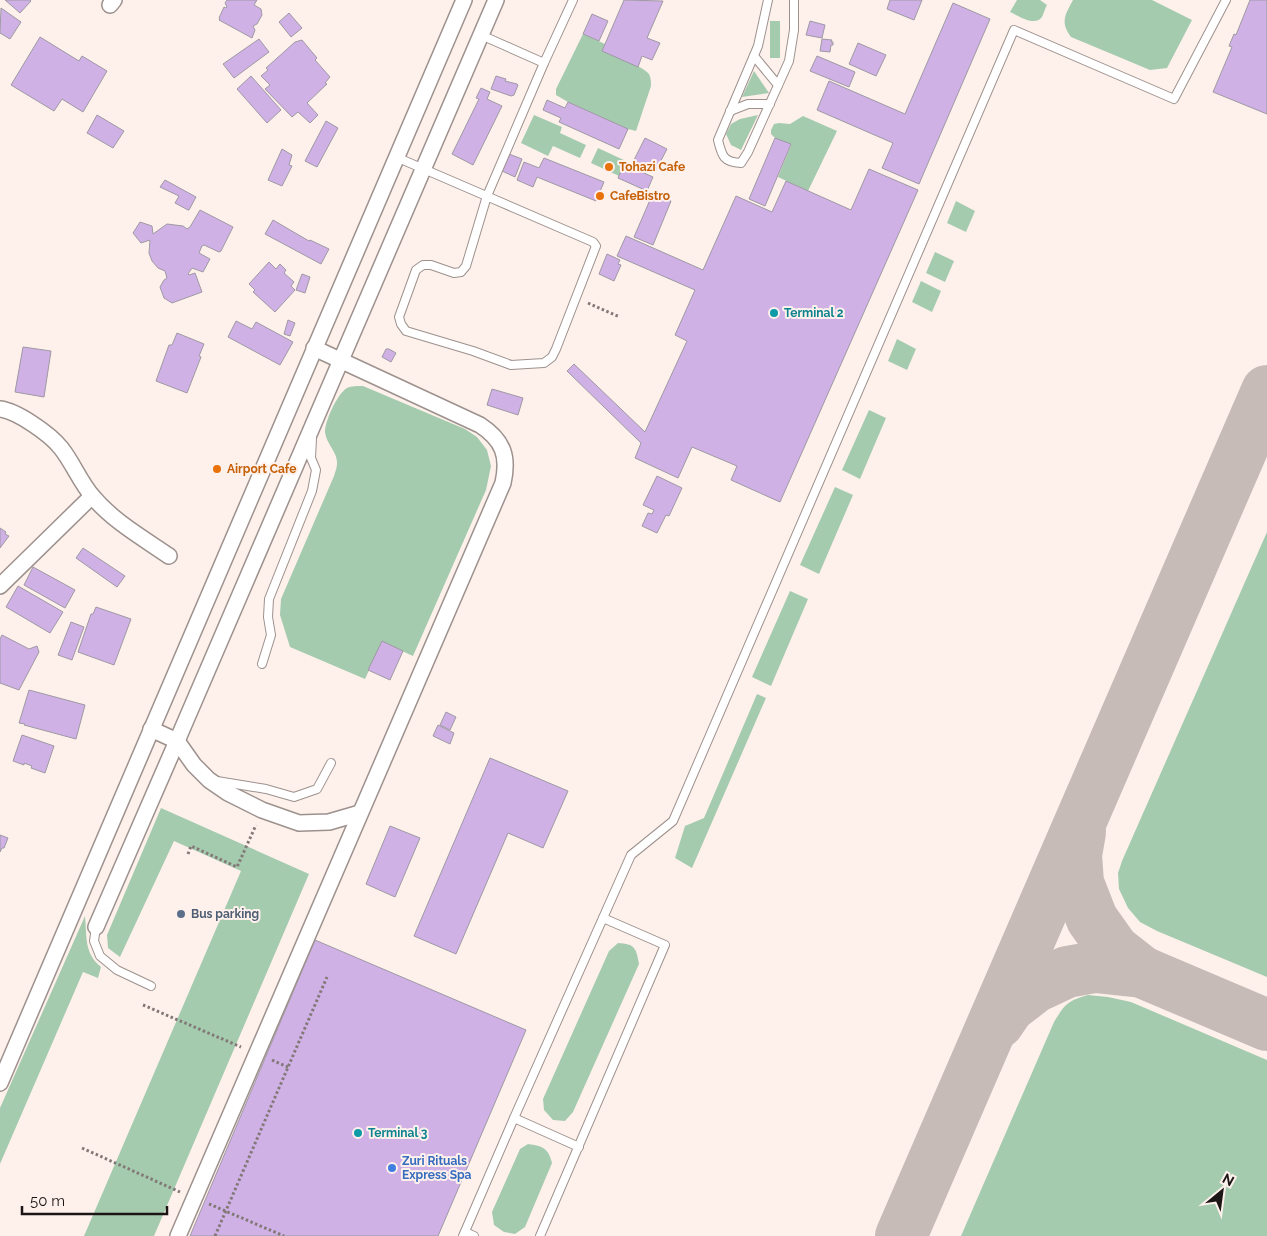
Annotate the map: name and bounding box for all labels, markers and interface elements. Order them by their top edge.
place label: Tohazi Cafe [619,160,685,174]
marker: Tohazi Cafe [603,161,615,173]
place label: CafeBistro [610,189,670,203]
marker: CafeBistro [594,190,606,202]
place label: Terminal 2 [784,306,844,320]
marker: Terminal 2 [768,307,780,319]
place label: Airport Cafe [227,462,296,476]
marker: Airport Cafe [211,463,223,475]
place label: Bus parking [191,907,259,921]
marker: Bus parking [175,908,187,920]
place label: Terminal 3 [368,1126,428,1140]
marker: Terminal 3 [352,1127,364,1139]
place label: Zuri Rituals Express Spa [402,1154,472,1182]
marker: Zuri Rituals Express Spa [386,1162,398,1174]
north arrow [1197,1166,1247,1216]
text: N [1220,1170,1237,1189]
scale bar [22,1184,168,1216]
text: 50 m [30,1192,65,1210]

